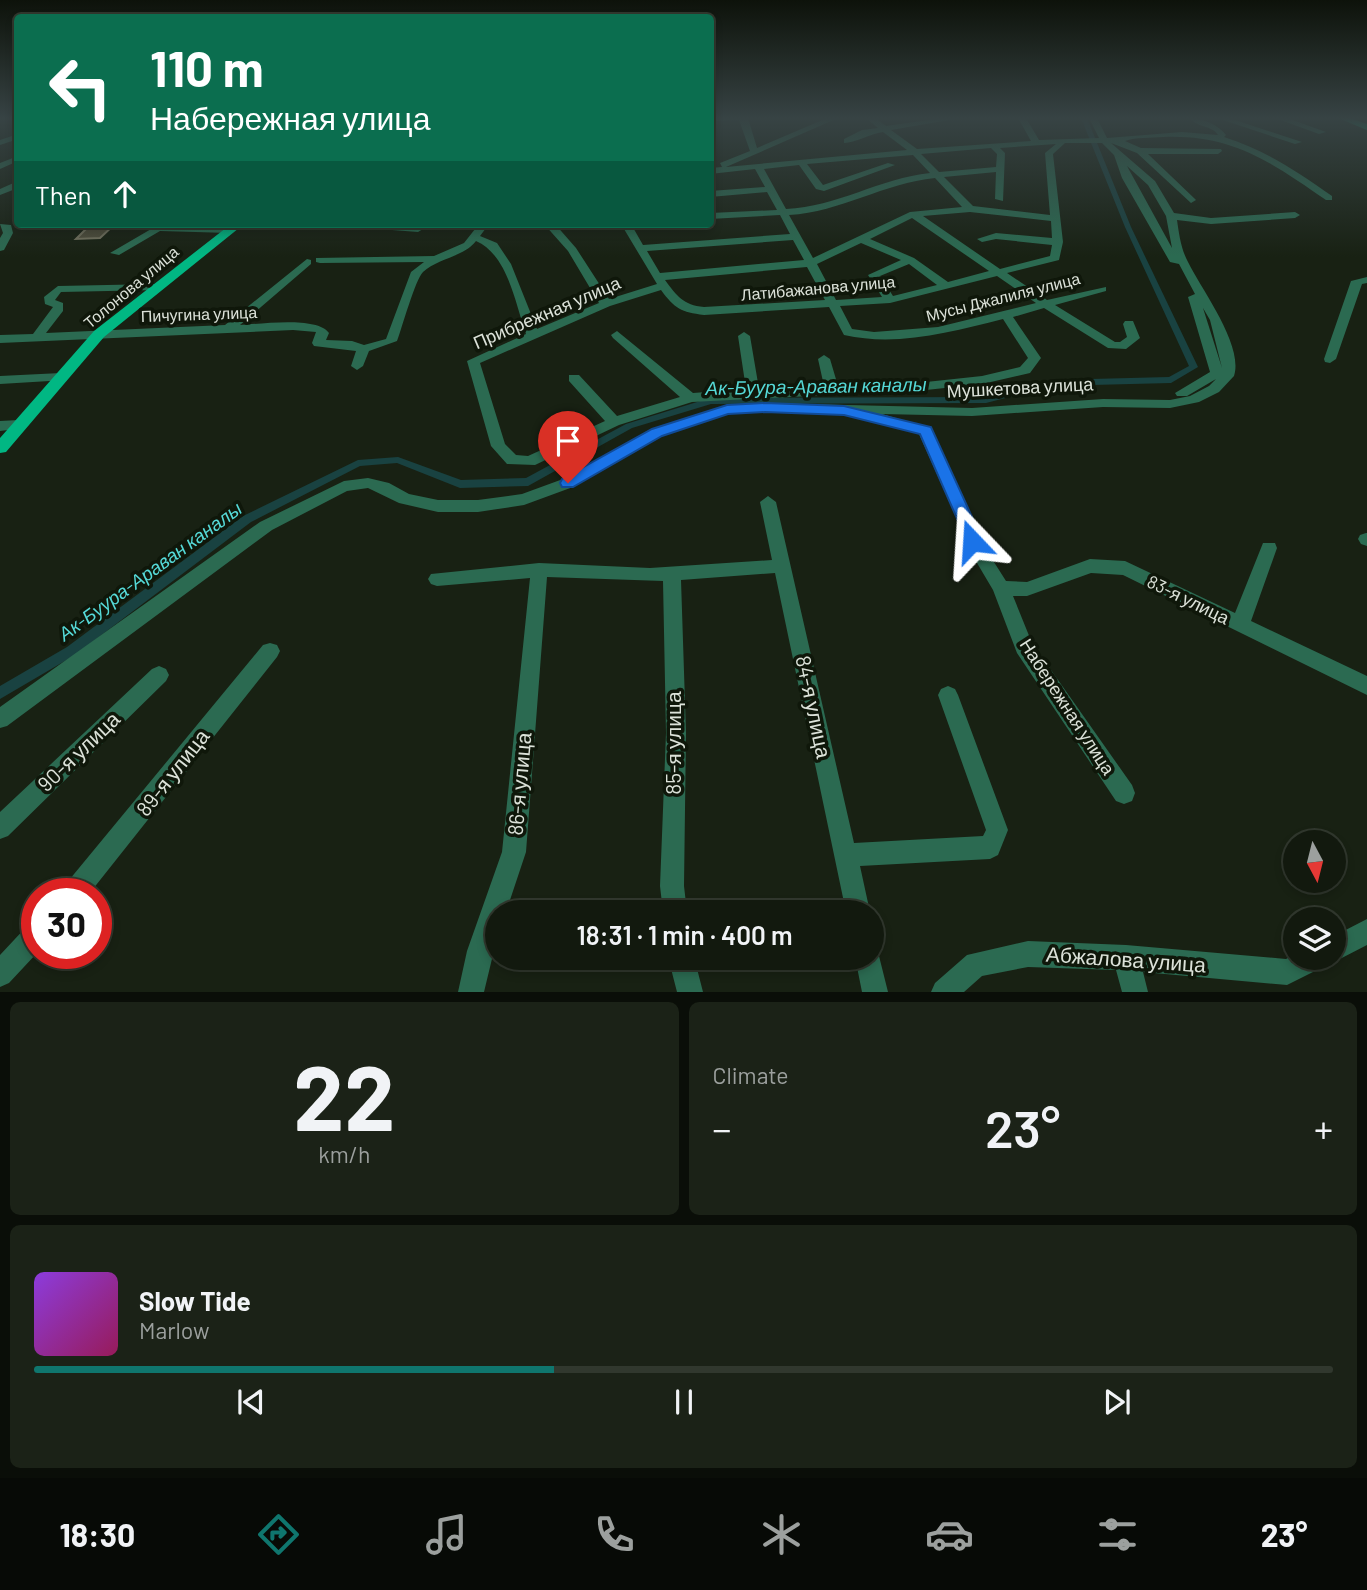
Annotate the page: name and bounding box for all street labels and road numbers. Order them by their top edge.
street label: Толонова улица [80,241,182,332]
street label: Мусы Джалиля улица [924,268,1082,325]
street label: Прибрежная улица [470,271,625,353]
street label: Латибажанова улица [740,271,896,304]
street label: Пичугина улица [140,302,258,325]
street label: Мушкетова улица [946,372,1095,402]
street label: 83-я улица [1144,570,1234,629]
street label: Набережная улица [1016,634,1121,779]
street label: 84-я улица [791,653,838,761]
street label: 85-я улица [660,691,685,795]
street label: 90-я улица [32,705,124,796]
street label: 89-я улица [130,723,214,821]
street label: 86-я улица [502,731,535,836]
street label: Абжалова улица [1045,940,1207,977]

